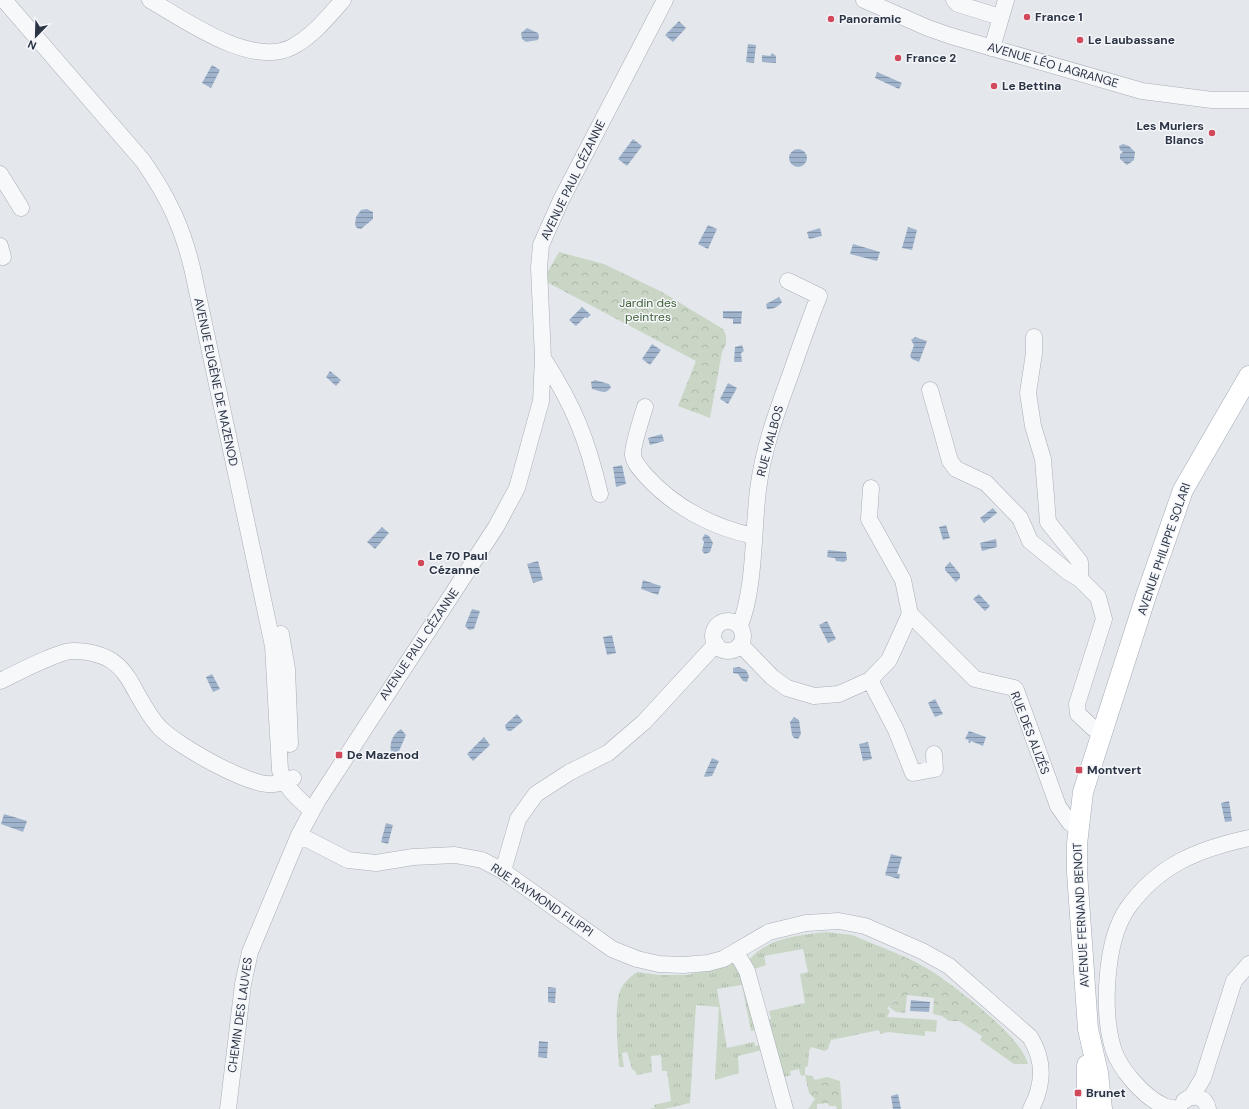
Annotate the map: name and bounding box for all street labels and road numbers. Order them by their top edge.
street label: AVENUE LÉO LAGRANGE [986,39,1121,91]
street label: AVENUE PAUL CÉZANNE [537,117,609,243]
street label: AVENUE EUGÈNE DE MAZENOD [190,296,242,468]
street label: RUE MALBOS [753,404,787,478]
street label: AVENUE PHILIPPE SOLARI [1134,481,1194,617]
street label: AVENUE PAUL CÉZANNE [376,585,463,703]
street label: RUE DES ALIZÉS [1007,689,1053,777]
street label: AVENUE FERNAND BENOIT [1069,842,1093,988]
street label: RUE RAYMOND FILIPPI [488,860,596,940]
street label: CHEMIN DES LAUVES [224,956,256,1074]

